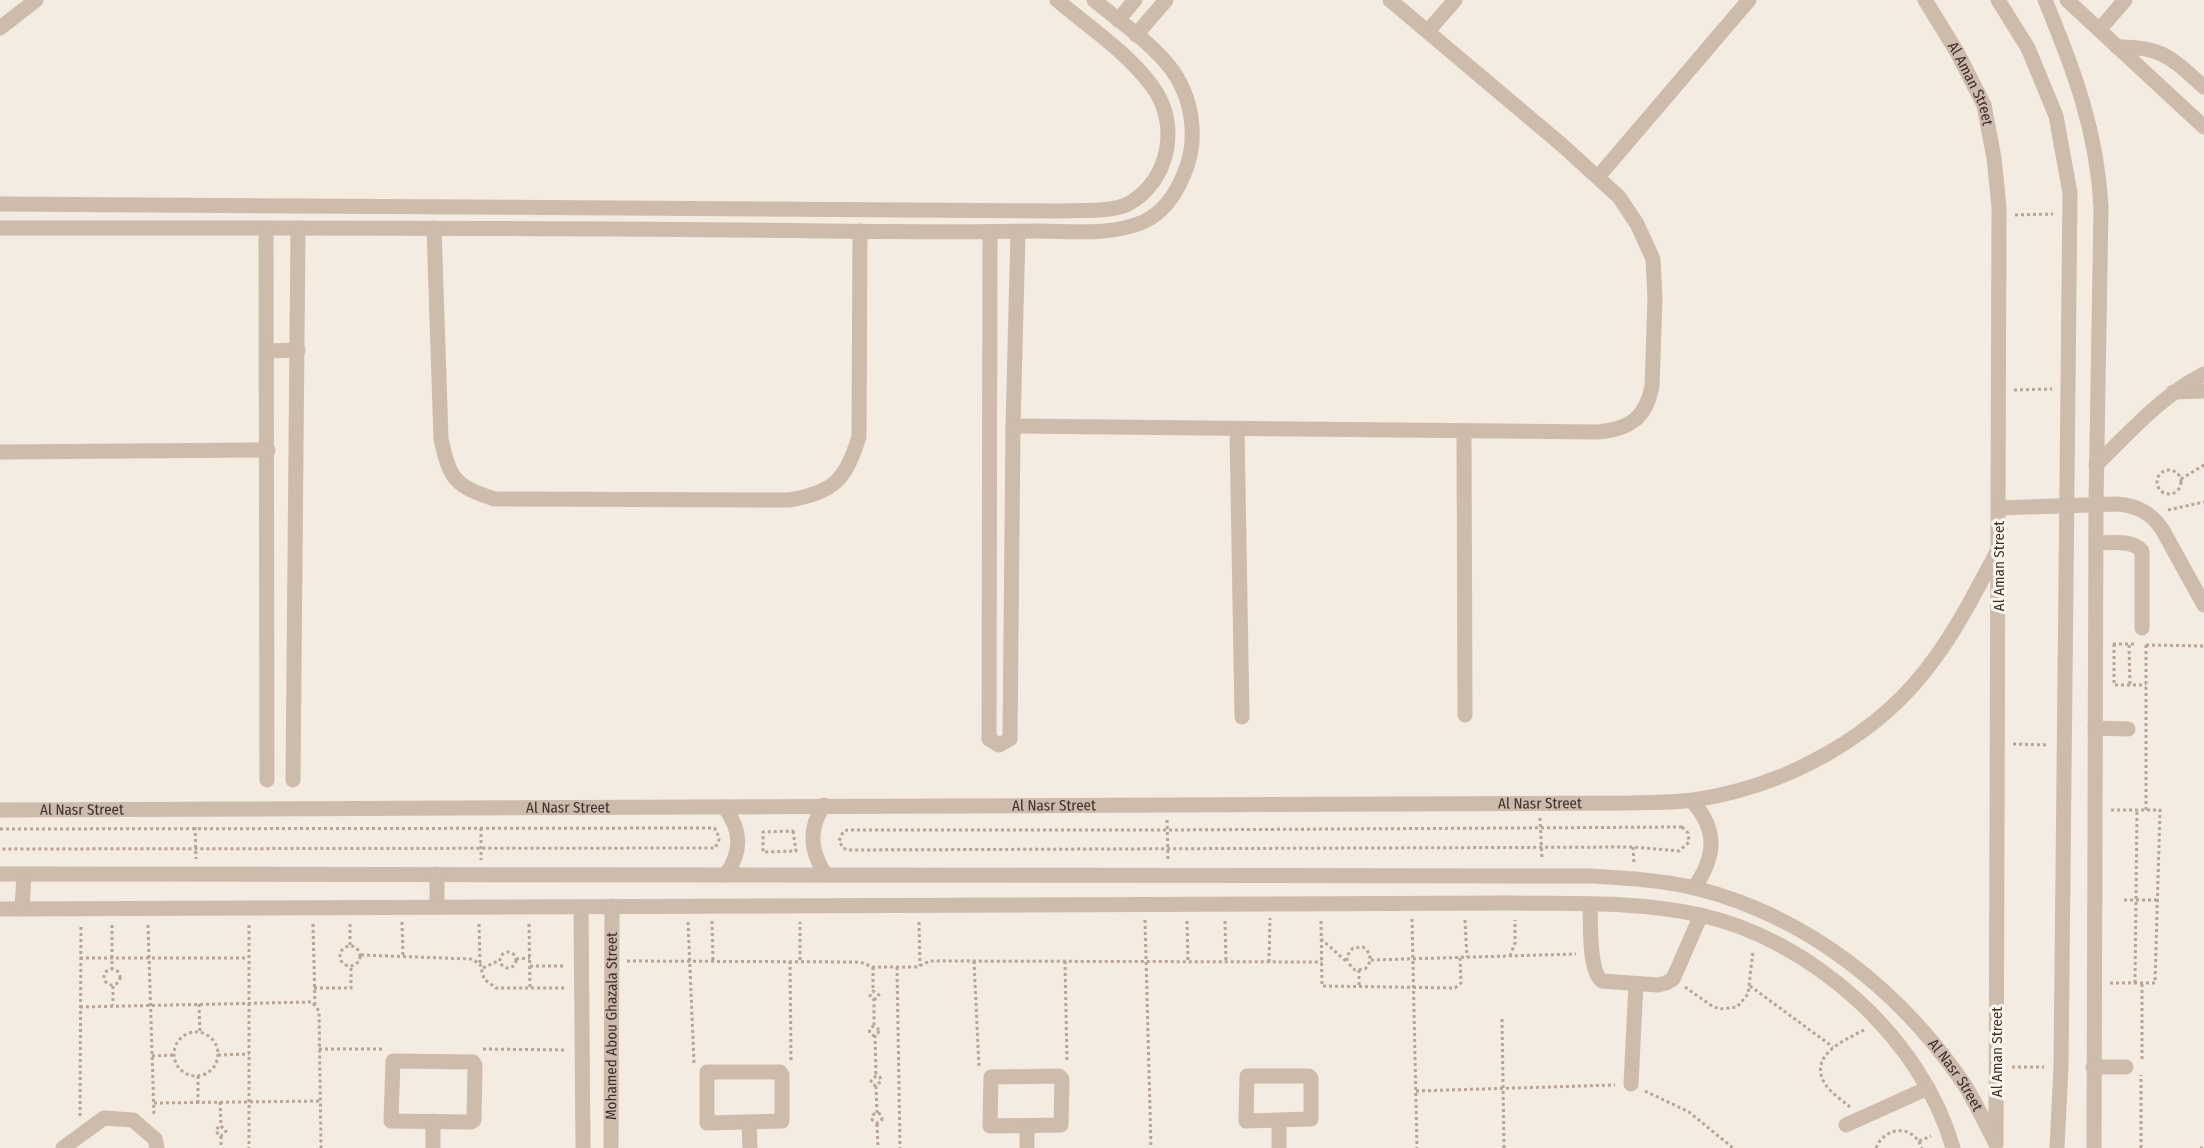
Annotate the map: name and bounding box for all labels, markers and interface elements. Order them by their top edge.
street label: Al Aman Street [1944,38,1997,127]
street label: Al Aman Street [1990,521,2008,611]
street label: Al Nasr Street [1498,794,1582,813]
street label: Al Nasr Street [1012,796,1096,815]
street label: Al Nasr Street [526,798,610,817]
street label: Al Nasr Street [40,800,124,819]
street label: Mohamed Abou Ghazala Street [602,932,621,1120]
street label: Al Aman Street [1988,1007,2006,1097]
street label: Al Nasr Street [1925,1035,1987,1114]

